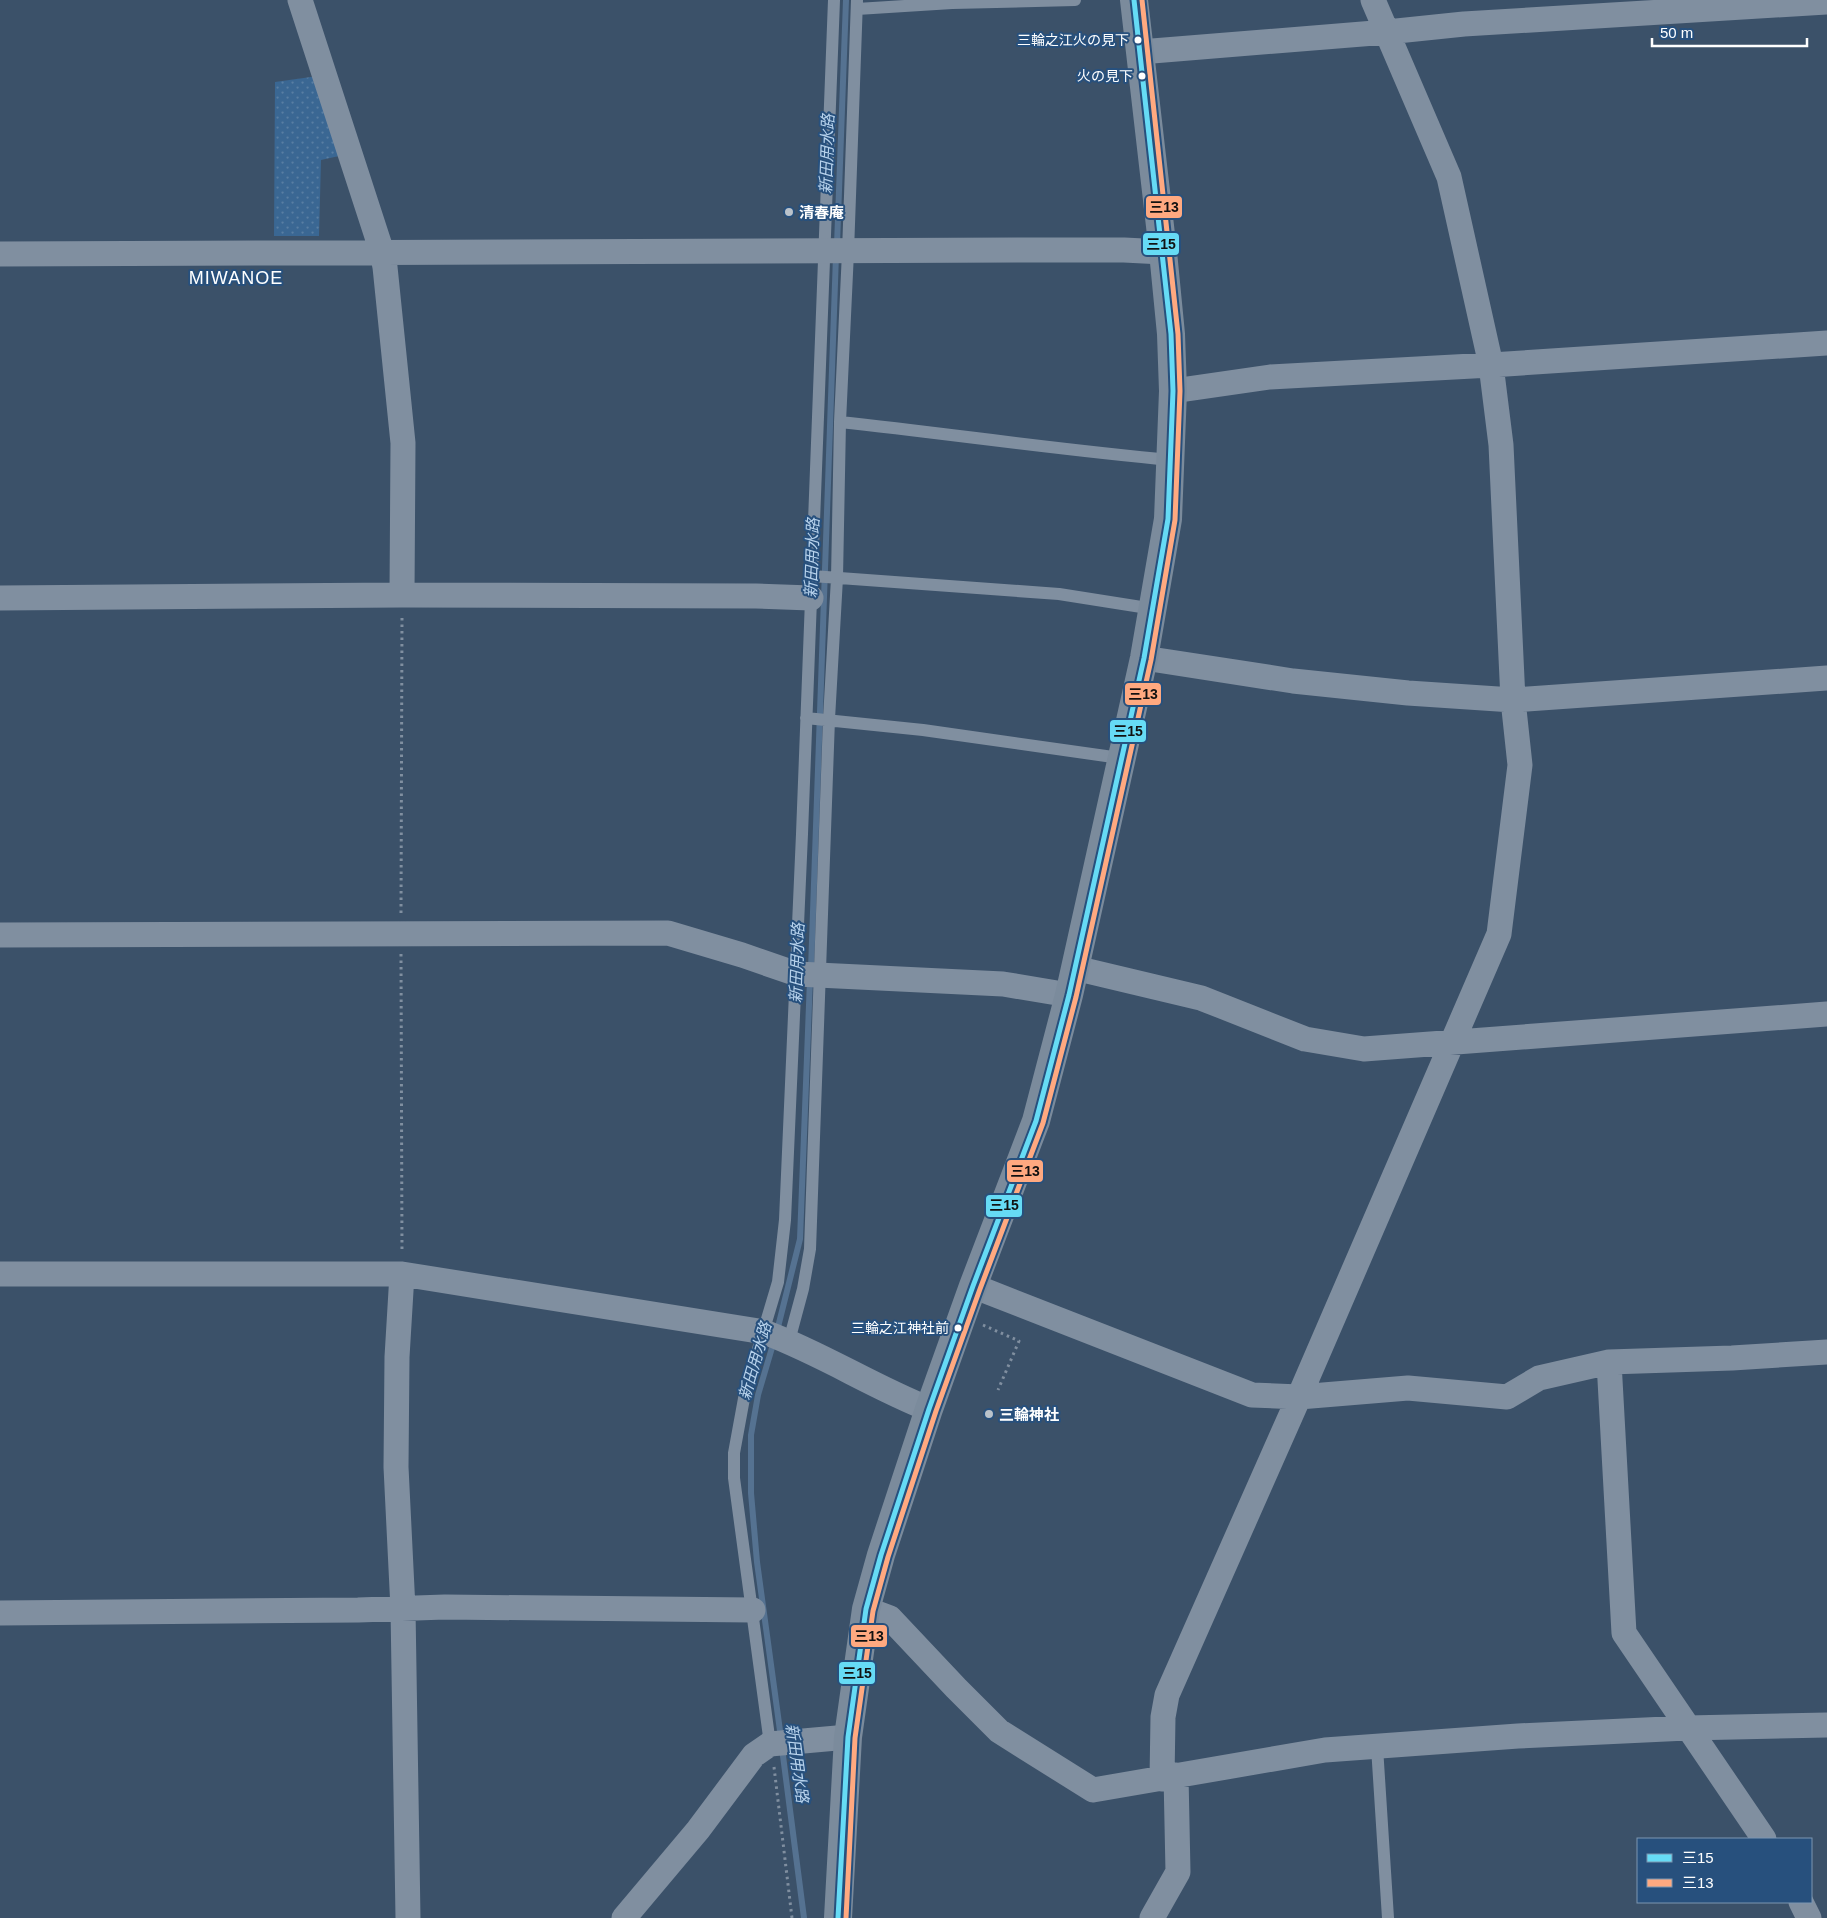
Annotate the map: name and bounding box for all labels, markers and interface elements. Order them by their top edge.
scale bar [1652,15,1807,47]
text: 50 m [1660,24,1693,41]
place label: 三輪之江火の見下 [1017,32,1129,48]
marker: 三輪之江火の見下 [1133,35,1143,45]
place label: 火の見下 [1077,68,1133,84]
marker: 火の見下 [1137,71,1147,81]
water label: 新田用水路 [817,112,837,194]
line badge: 三13 [1145,195,1183,219]
text: 三13 [1149,199,1179,215]
place label: 清春庵 [799,204,844,221]
marker: 清春庵 [783,206,795,218]
line badge: 三15 [1142,232,1180,256]
text: 三15 [1146,236,1176,252]
district label: MIWANOE [189,268,283,288]
water label: 新田用水路 [802,516,822,598]
line badge: 三13 [1124,682,1162,706]
text: 三13 [1128,686,1158,702]
line badge: 三15 [1109,719,1147,743]
text: 三15 [1113,723,1143,739]
water label: 新田用水路 [787,921,807,1003]
line badge: 三13 [1006,1159,1044,1183]
text: 三13 [1010,1163,1040,1179]
line badge: 三15 [985,1194,1023,1218]
text: 三15 [989,1197,1019,1213]
water label: 新田用水路 [736,1318,775,1402]
place label: 三輪之江神社前 [851,1320,949,1336]
marker: 三輪之江神社前 [953,1323,963,1333]
place label: 三輪神社 [999,1406,1059,1423]
marker: 三輪神社 [983,1408,995,1420]
line badge: 三13 [850,1624,888,1648]
text: 三13 [854,1628,884,1644]
line badge: 三15 [838,1661,876,1685]
text: 三15 [842,1665,872,1681]
water label: 新田用水路 [783,1722,811,1806]
legend [1637,1838,1812,1903]
text: 三15 [1682,1849,1714,1866]
text: 三13 [1682,1874,1714,1891]

